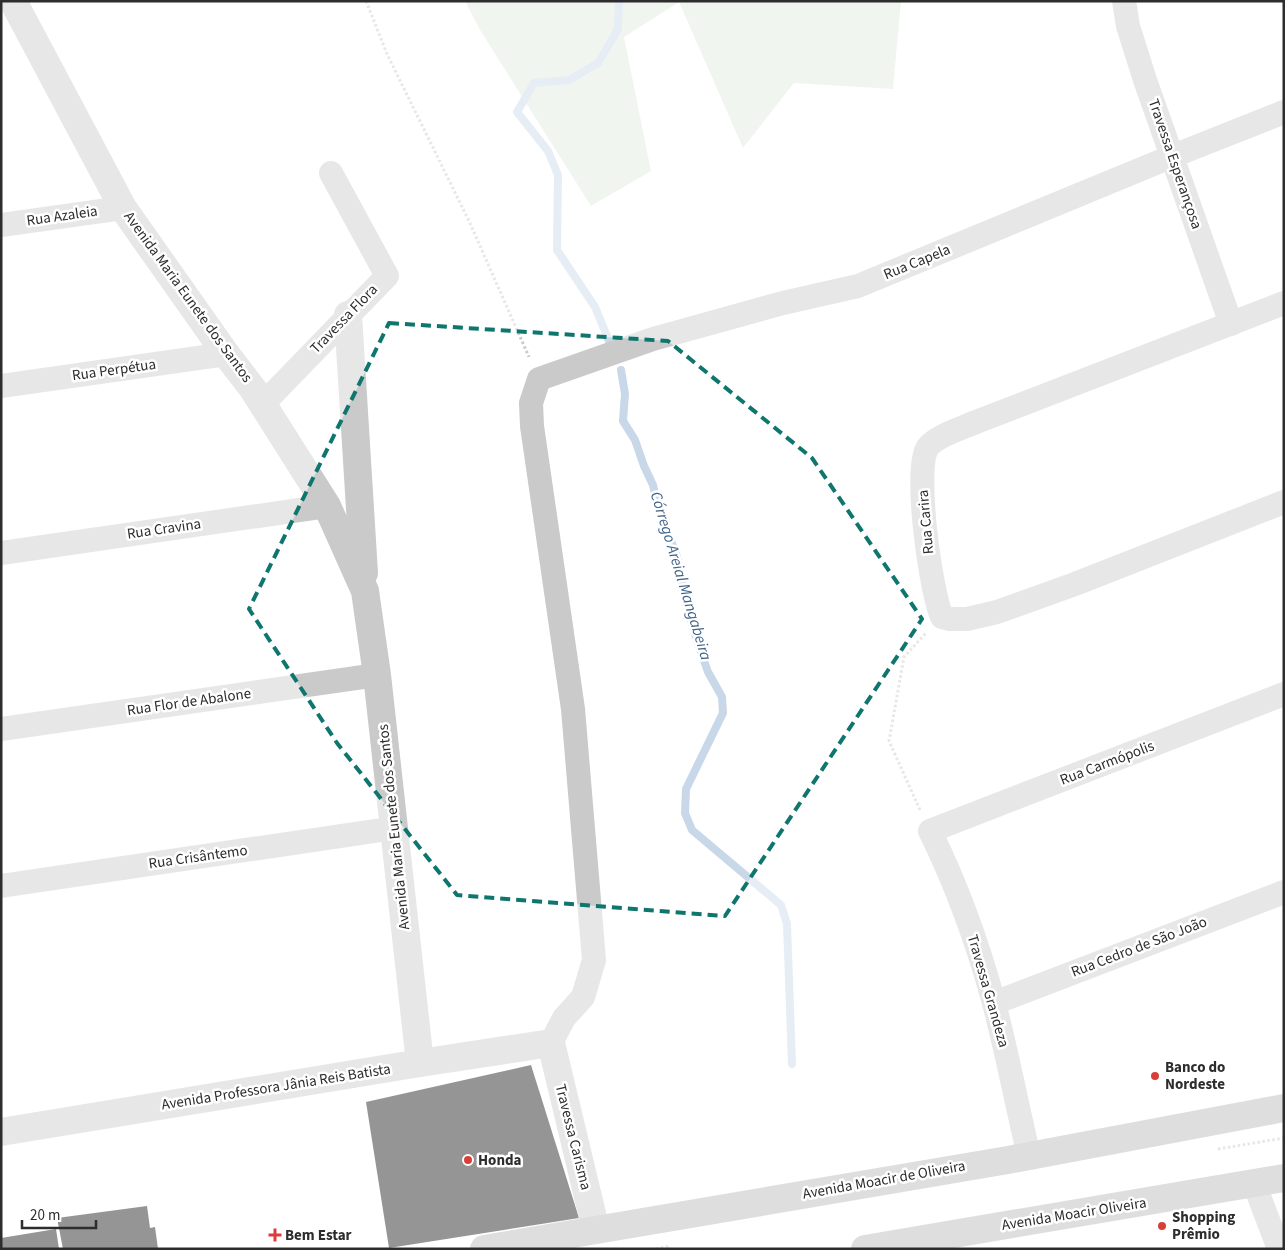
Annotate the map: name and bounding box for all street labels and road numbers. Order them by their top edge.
street label: Travessa Esperançosa [1143,96,1207,232]
street label: Rua Azaleia [25,201,99,231]
street label: Avenida Maria Eunete dos Santos [119,207,257,387]
street label: Rua Capela [880,239,954,285]
street label: Travessa Flora [306,280,382,358]
street label: Rua Perpétua [71,354,157,386]
street label: Rua Carira [913,489,939,555]
street label: Rua Cravina [126,513,202,545]
street label: Rua Flor de Abalone [126,683,252,721]
street label: Avenida Maria Eunete dos Santos [373,723,415,931]
street label: Rua Carmópolis [1057,735,1157,791]
street label: Rua Crisântemo [147,840,249,874]
street label: Rua Cedro de São João [1068,911,1210,983]
street label: Travessa Grandeza [962,932,1014,1050]
street label: Avenida Professora Jânia Reis Batista [160,1058,392,1116]
street label: Travessa Carisma [550,1082,596,1192]
street label: Avenida Moacir de Oliveira [801,1155,967,1205]
street label: Avenida Moacir Oliveira [1000,1192,1148,1236]

